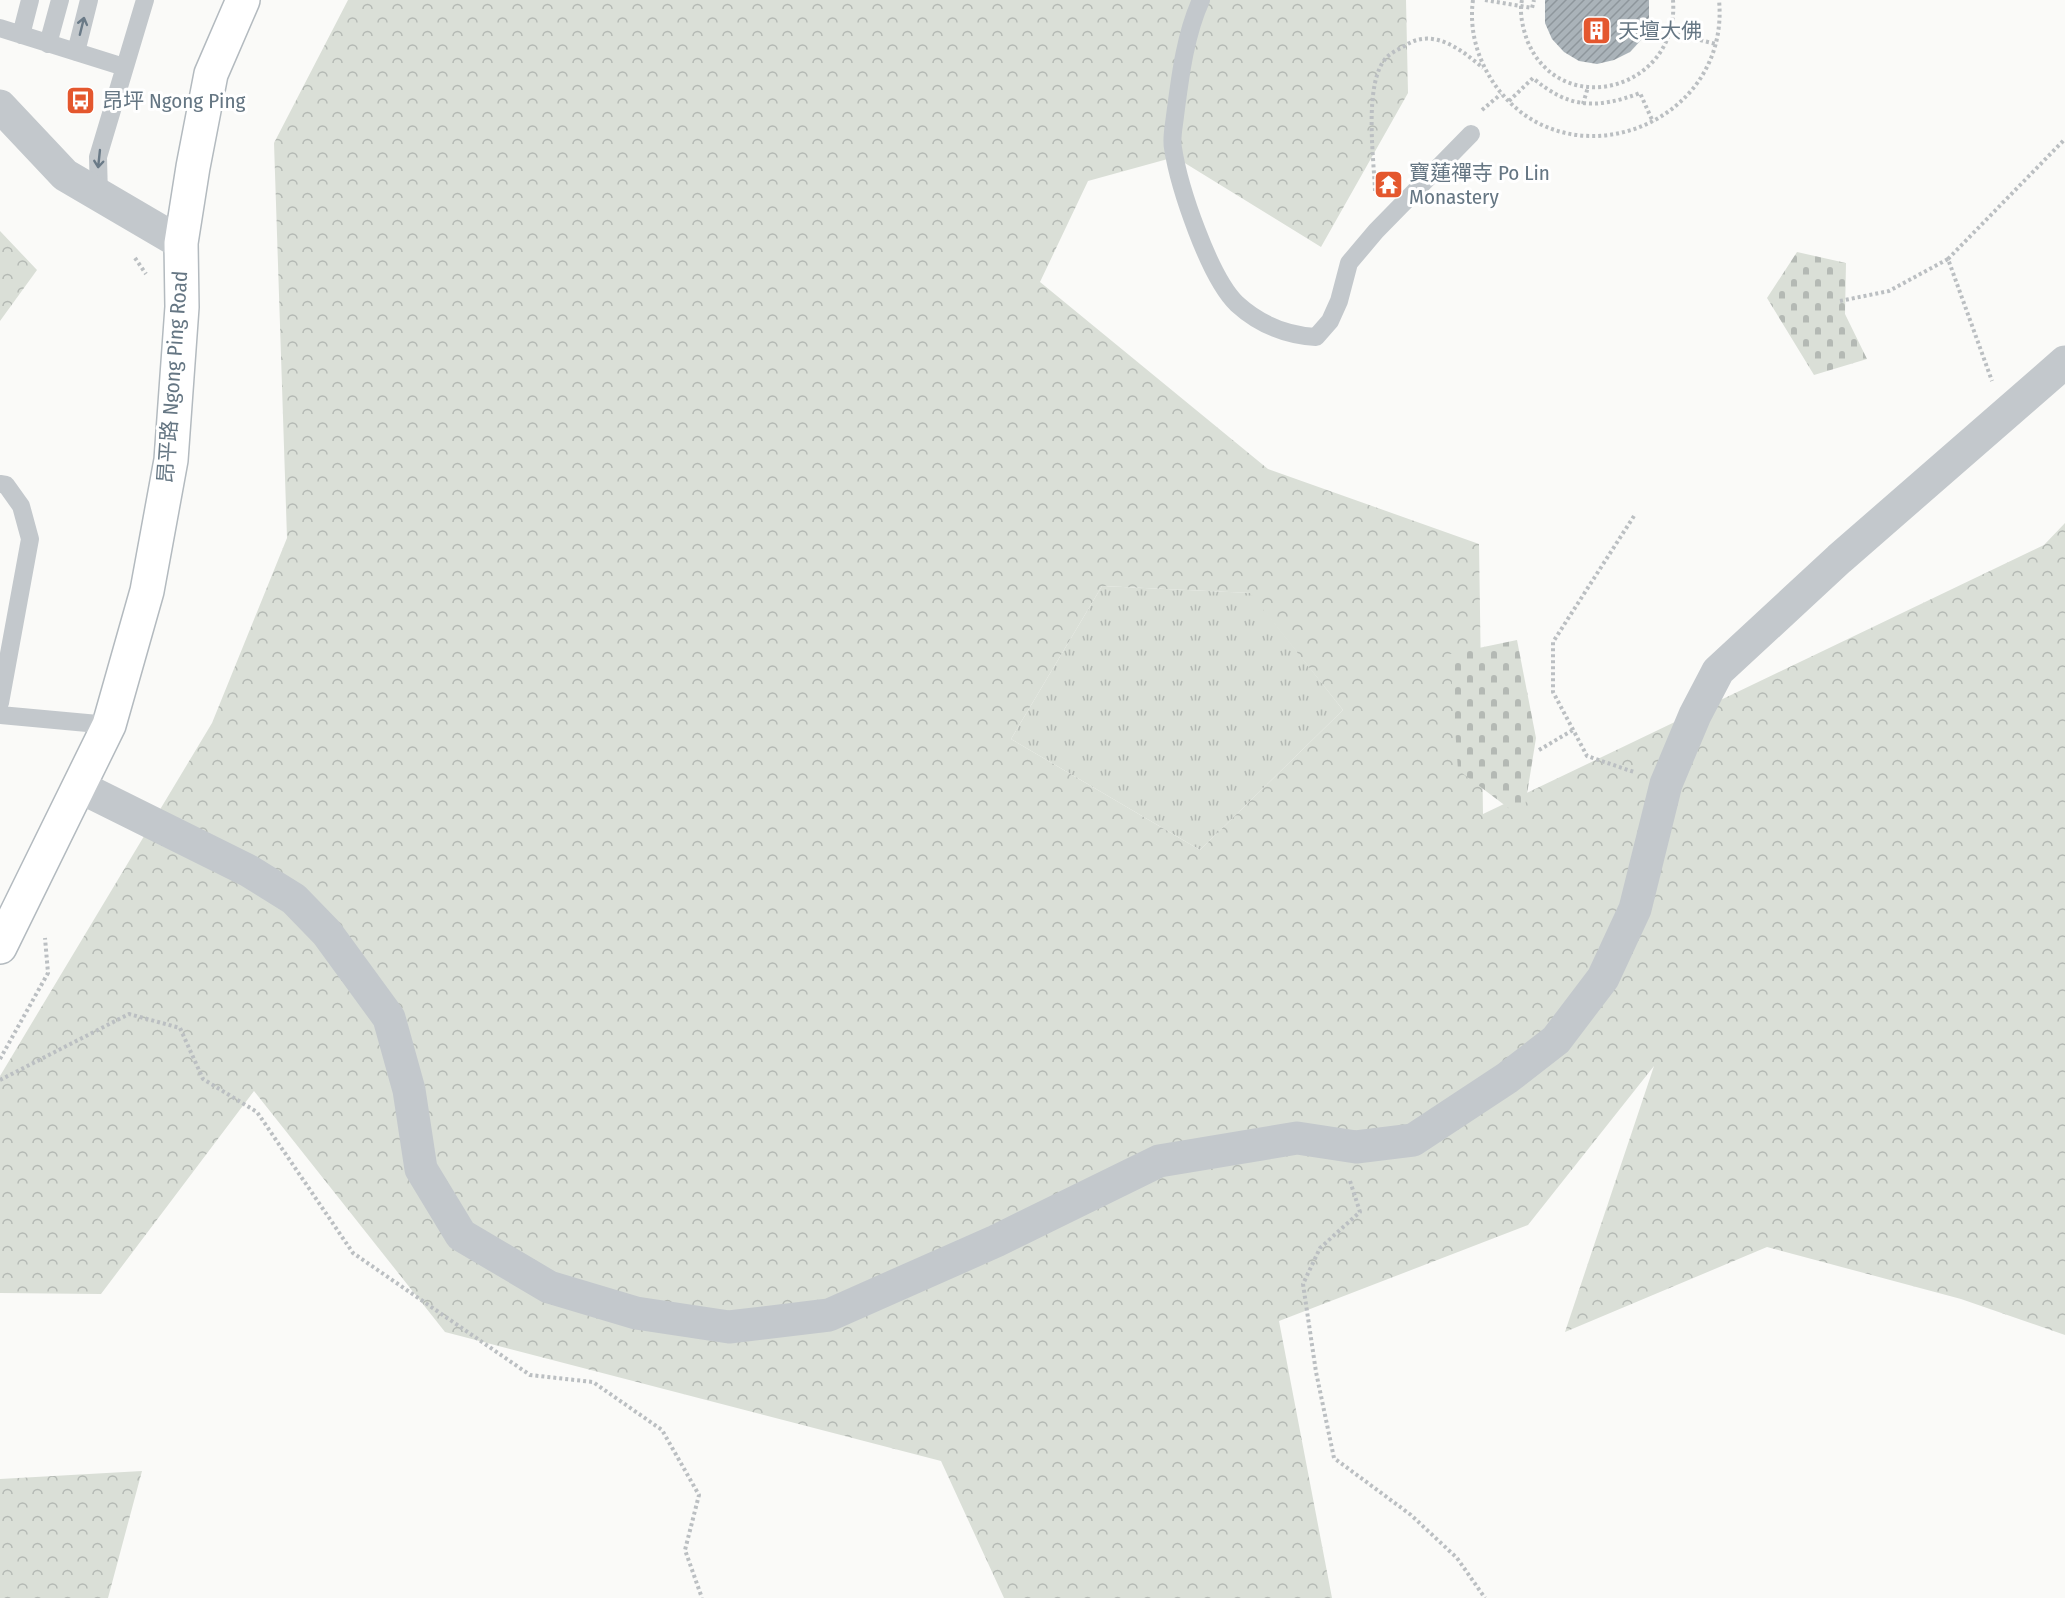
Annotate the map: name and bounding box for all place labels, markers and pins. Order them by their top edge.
building icon: 天壇大佛 [1581,15,1613,47]
place label: 天壇大佛 [1618,18,1702,44]
bus stop icon: 昂坪 Ngong Ping [65,85,97,117]
place label: 昂坪 Ngong Ping [102,88,245,114]
place label: 寶蓮禪寺 Po Lin Monastery [1409,160,1550,210]
temple icon: 寶蓮禪寺 Po Lin Monastery [1372,169,1404,201]

